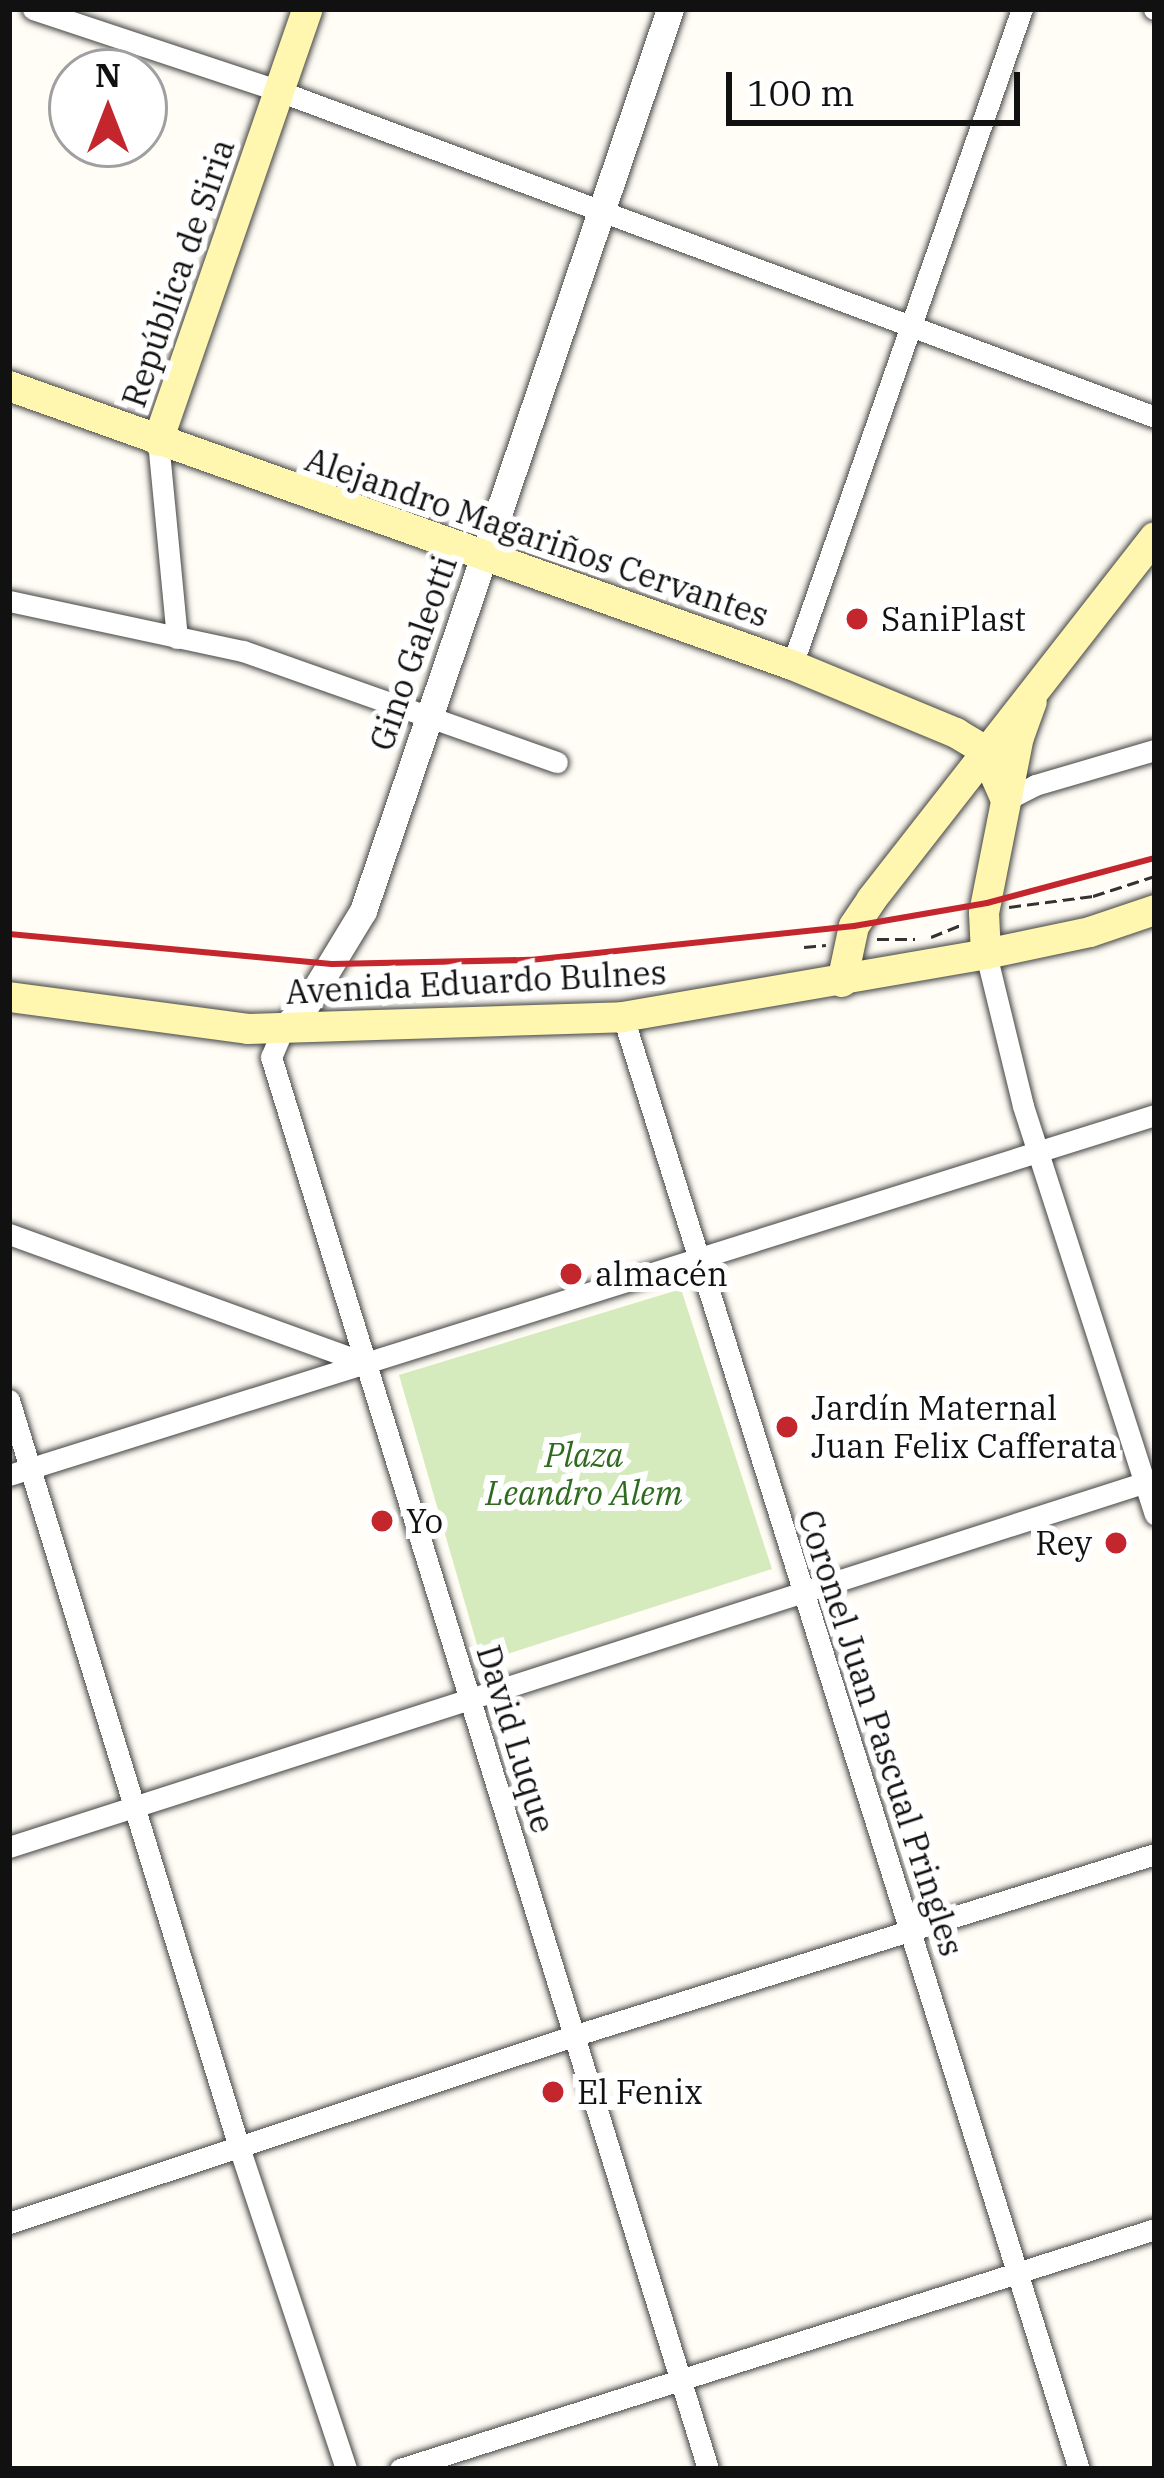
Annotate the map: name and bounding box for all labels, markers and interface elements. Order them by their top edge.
north arrow [48,48,168,168]
scale bar [732,48,1026,122]
text: N [95,53,121,96]
text: 100 m [747,69,854,116]
street label: República de Siria [114,134,242,412]
street label: Alejandro Magariños Cervantes [300,439,774,635]
street label: Gino Galeotti [361,550,465,756]
place label: SaniPlast [881,599,1026,639]
marker: SaniPlast [844,606,870,632]
street label: Avenida Eduardo Bulnes [285,952,667,1012]
place label: almacén [595,1254,728,1294]
marker: almacén [558,1261,584,1287]
place label: Jardín Maternal Juan Felix Cafferata [811,1388,1118,1466]
marker: Jardín Maternal Juan Felix Cafferata [774,1414,800,1440]
park label: Plaza Leandro Alem [486,1435,682,1513]
place label: Yo [406,1501,443,1541]
street label: Coronel Juan Pascual Pringles [790,1505,972,1961]
marker: Yo [369,1508,395,1534]
place label: Rey [1035,1523,1092,1563]
marker: Rey [1103,1530,1129,1556]
street label: David Luque [469,1640,563,1838]
place label: El Fenix [577,2072,703,2112]
marker: El Fenix [540,2079,566,2105]

